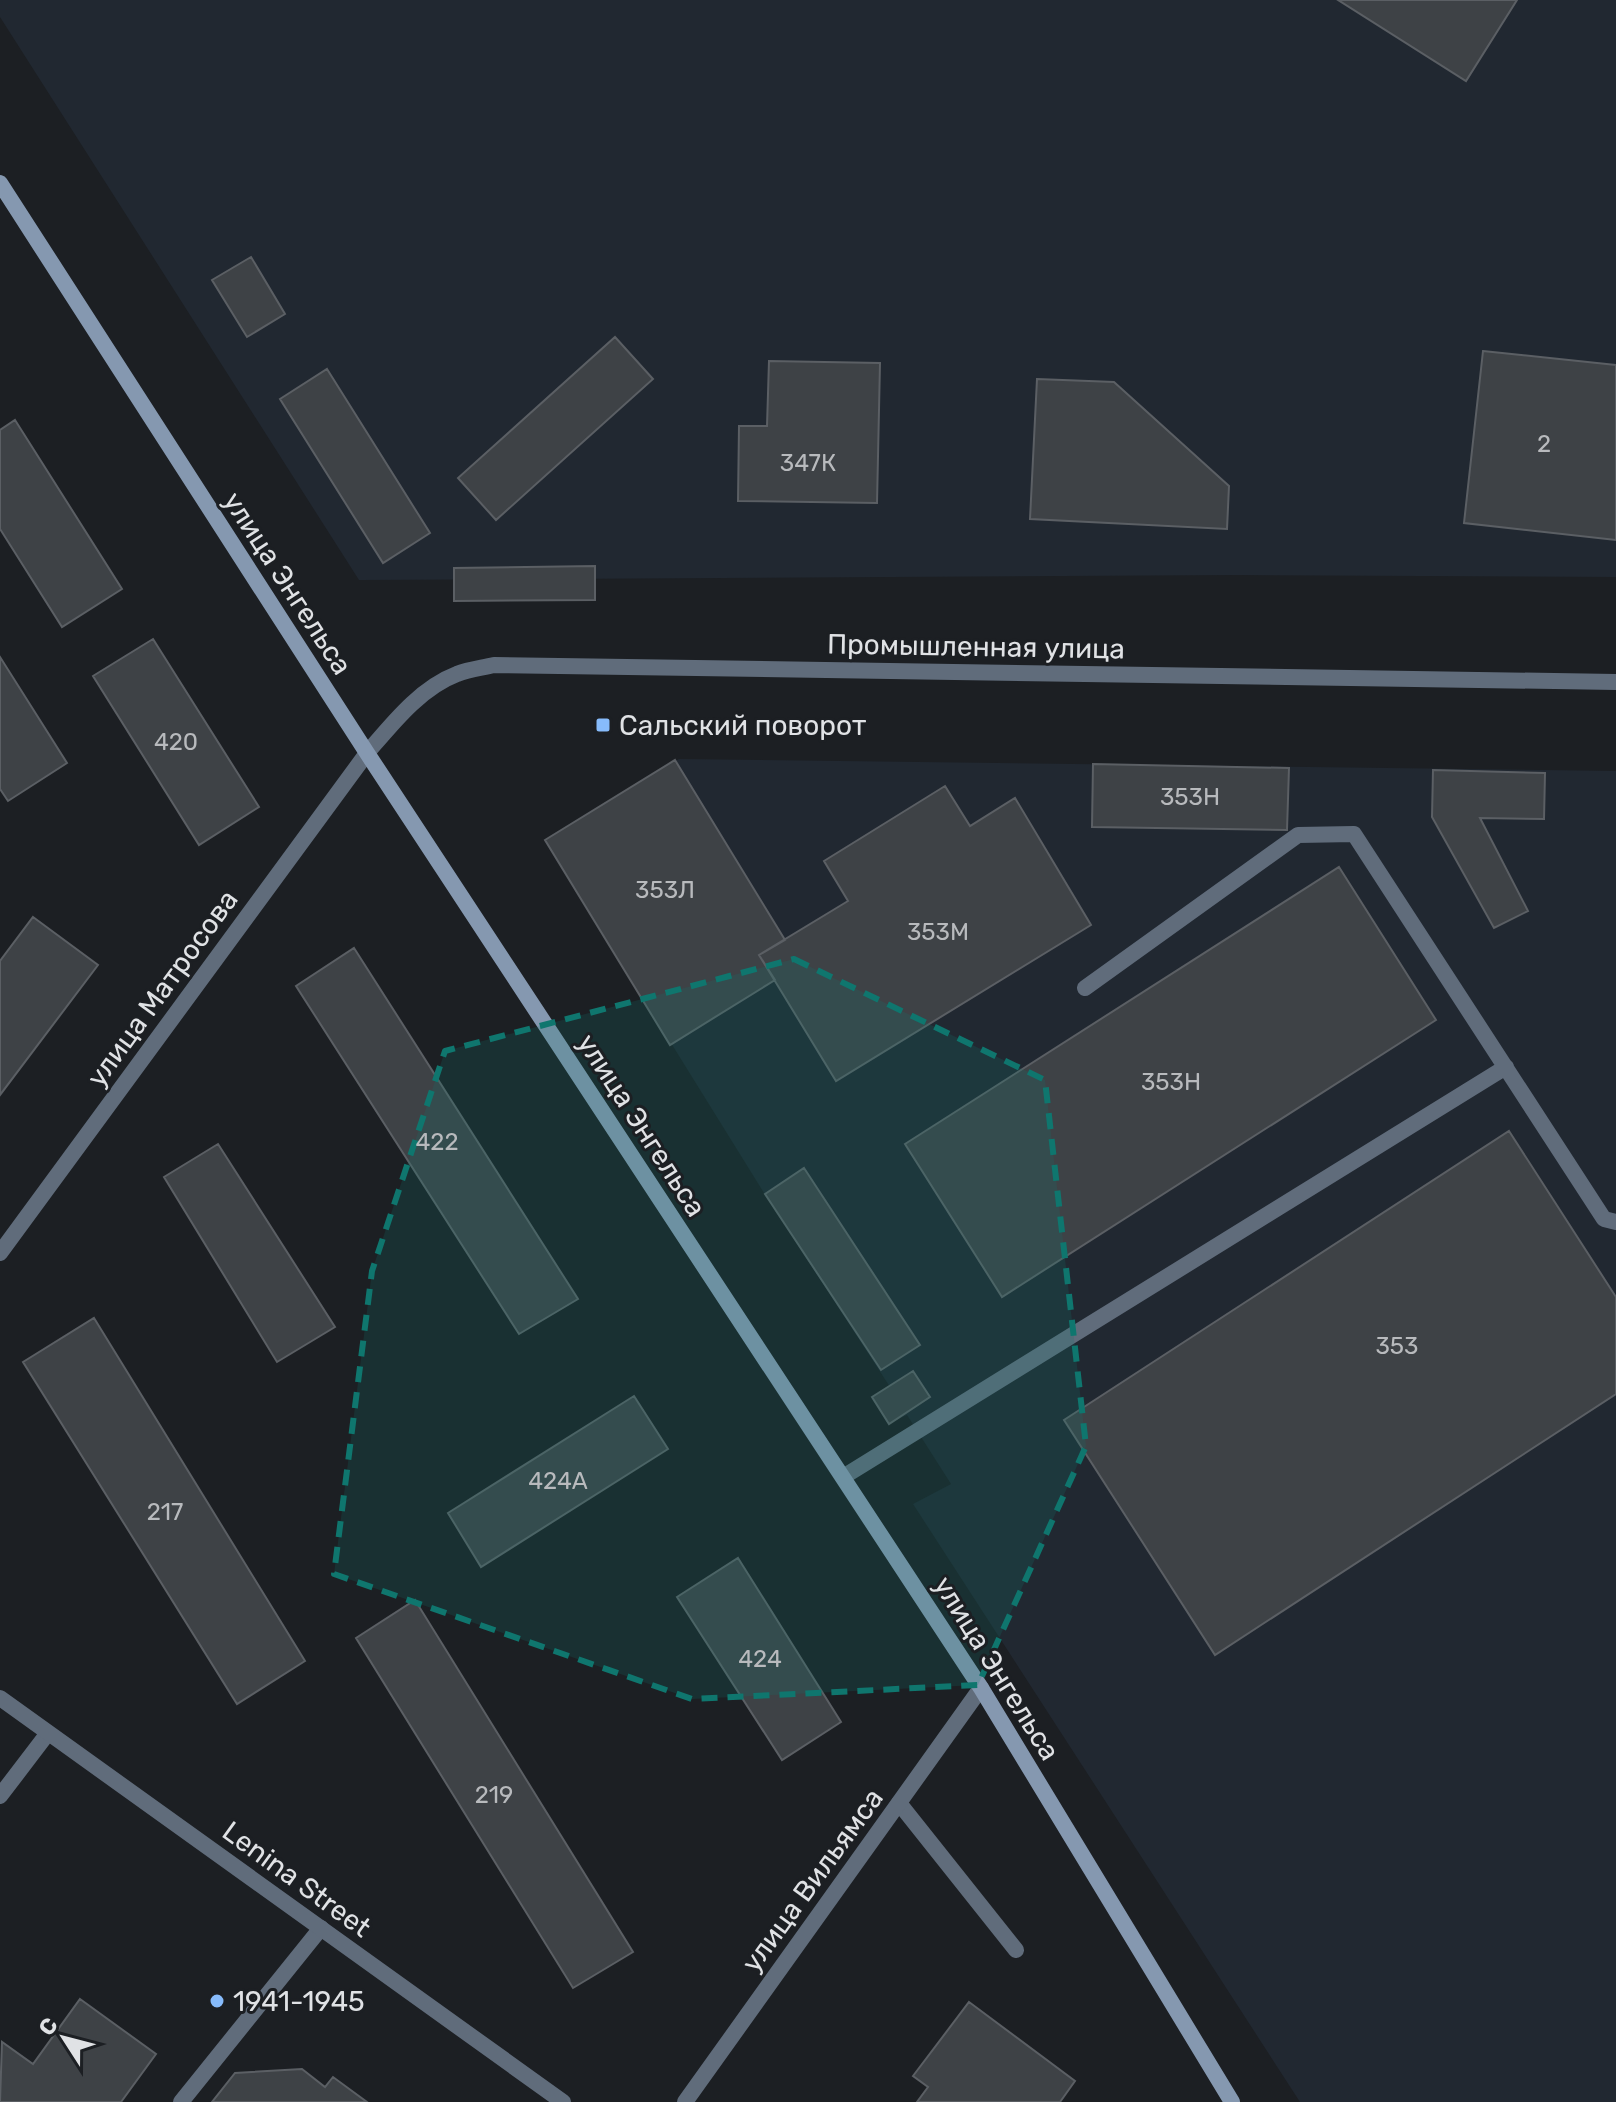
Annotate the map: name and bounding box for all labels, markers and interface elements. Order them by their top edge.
house number: 2 [1537,430,1551,458]
house number: 347К [780,449,836,477]
street label: улица Энгельса [216,486,359,681]
street label: Промышленная улица [827,627,1125,666]
place label: Сальский поворот [619,709,866,742]
marker: Сальский поворот [594,716,612,734]
house number: 420 [154,728,198,756]
house number: 353Н [1160,783,1220,811]
house number: 353Л [635,876,695,904]
street label: улица Матросова [80,884,245,1093]
house number: 353М [907,918,969,946]
street label: улица Энгельса [570,1028,713,1223]
house number: 353Н [1141,1068,1201,1096]
house number: 422 [415,1128,459,1156]
house number: 353 [1375,1332,1419,1360]
house number: 424А [528,1467,588,1495]
house number: 217 [147,1498,183,1526]
street label: улица Энгельса [927,1570,1066,1766]
house number: 424 [738,1645,782,1673]
house number: 219 [475,1781,513,1809]
street label: улица Вильямса [735,1782,890,1978]
street label: Lenina Street [216,1815,377,1944]
place label: 1941-1945 [233,1985,365,2018]
marker: 1941-1945 [208,1992,226,2010]
north arrow [24,1998,104,2078]
text: С [33,2012,64,2041]

